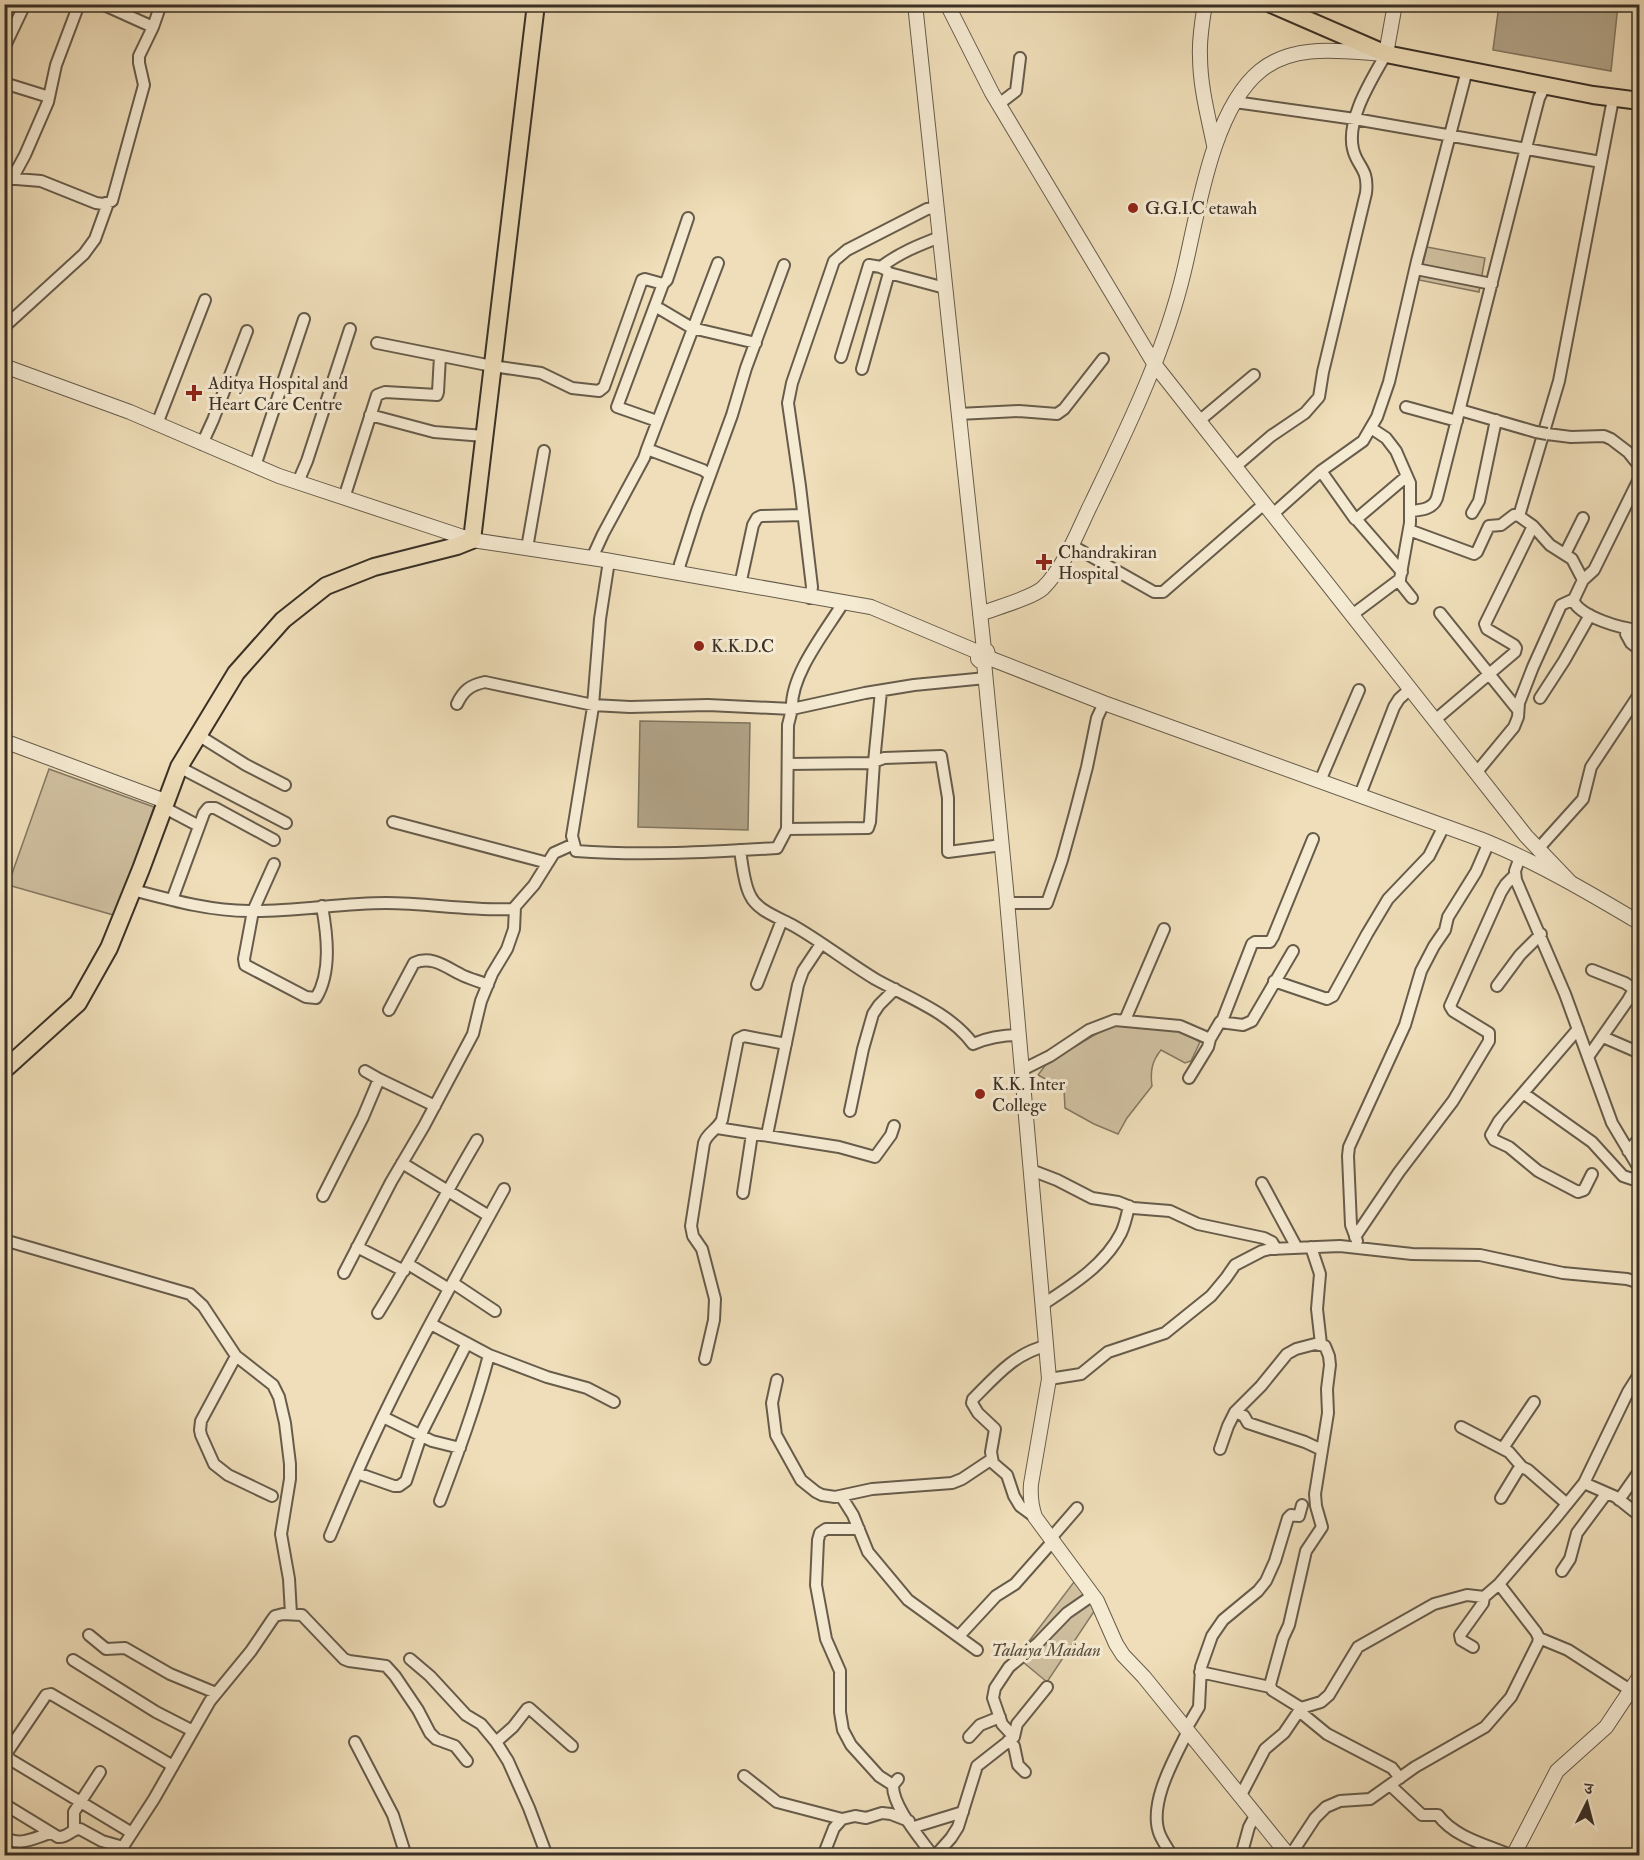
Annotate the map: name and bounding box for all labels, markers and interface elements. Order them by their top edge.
place label: G.G.I.C etawah [1145,197,1258,220]
marker: G.G.I.C etawah [1126,201,1140,215]
place label: Aditya Hospital and Heart Care Centre [207,372,348,416]
marker: Aditya Hospital and Heart Care Centre [185,384,203,402]
place label: Chandrakiran Hospital [1058,541,1157,585]
marker: Chandrakiran Hospital [1035,553,1053,571]
place label: K.K.D.C [711,635,774,658]
marker: K.K.D.C [692,639,706,653]
place label: K.K. Inter College [992,1073,1066,1117]
marker: K.K. Inter College [973,1087,987,1101]
park label: Talaiya Maidan [991,1639,1101,1662]
north arrow [1557,1773,1617,1833]
text: उ [1582,1779,1595,1800]

